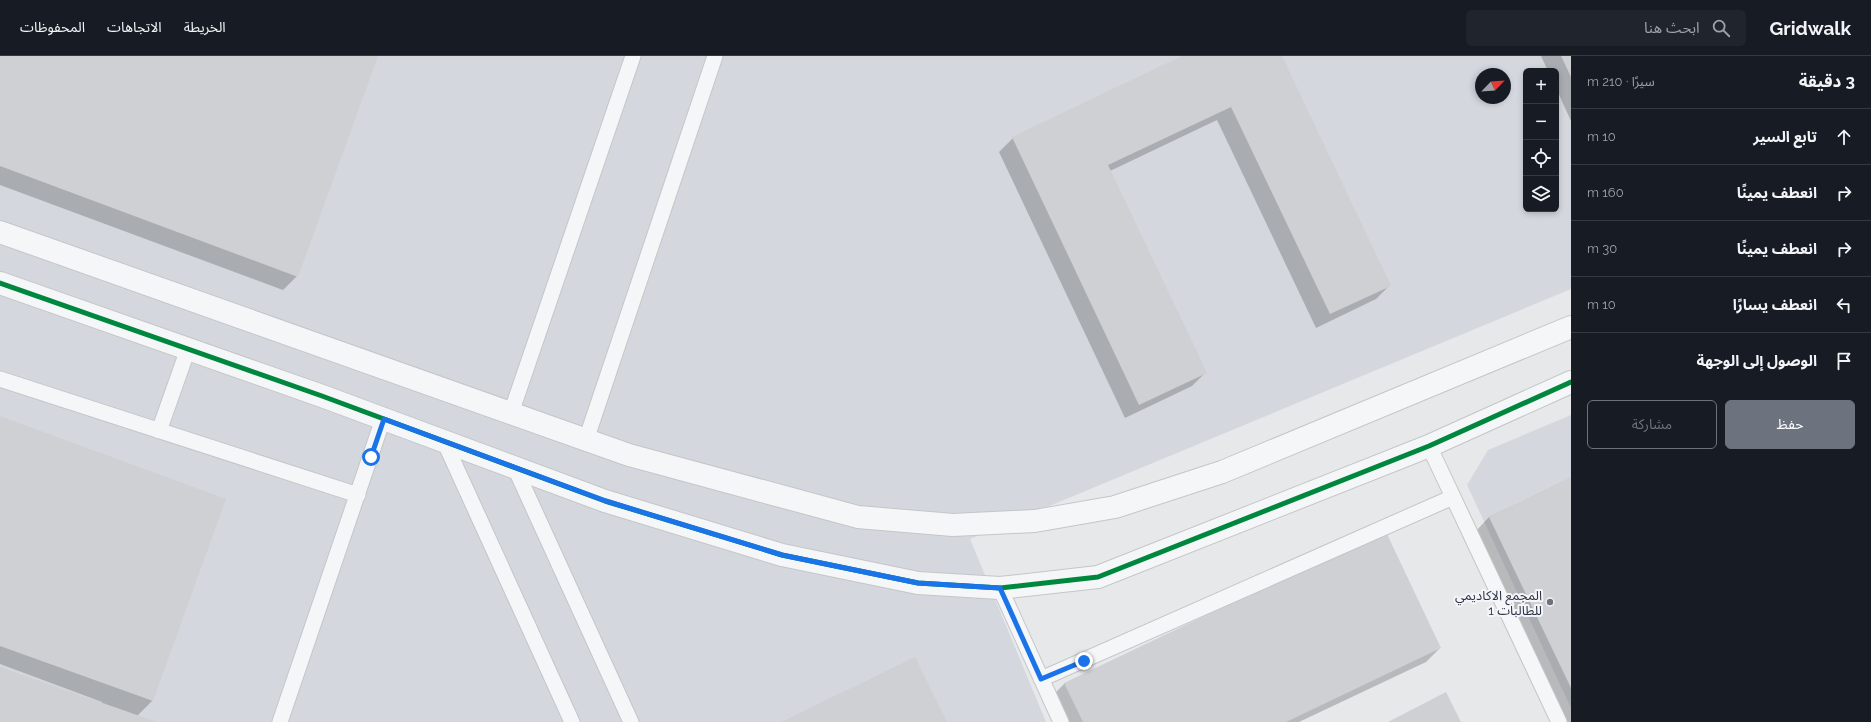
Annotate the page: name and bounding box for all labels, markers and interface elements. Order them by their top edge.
search box [1466,10,1746,46]
icon: search [1710,17,1732,39]
text: Gridwalk [1770,17,1851,39]
text: المحفوظات [20,19,85,35]
text: الاتجاهات [107,19,162,35]
text: الخريطة [184,19,226,35]
text: ابحث هنا [1644,19,1700,37]
north arrow [1475,68,1511,104]
map controls [1523,68,1559,212]
button: + [1523,68,1559,104]
text: 3 دقيقة [1799,71,1855,91]
text: سيرًا · 210 m [1587,74,1655,89]
button: − [1523,104,1559,140]
icon: ahead [1833,126,1855,148]
text: تابع السير [1753,128,1817,146]
text: 10 m [1587,129,1616,144]
button: locate [1523,140,1559,176]
button: layers [1523,176,1559,212]
icon: right [1833,182,1855,204]
text: انعطف يمينًا [1737,184,1817,202]
text: 160 m [1587,185,1624,200]
icon: right [1833,238,1855,260]
text: انعطف يمينًا [1737,240,1817,258]
text: 30 m [1587,241,1617,256]
icon: left [1833,294,1855,316]
text: انعطف يسارًا [1733,296,1817,314]
text: 10 m [1587,297,1616,312]
icon: arrive [1833,350,1855,372]
text: الوصول إلى الوجهة [1697,352,1817,370]
button: مشاركة [1587,400,1717,449]
button: حفظ [1725,400,1855,449]
route start [362,448,380,466]
place label: المجمع الاكاديمي 1 للطالبات [1455,588,1542,618]
marker: المجمع الاكاديمي 1 للطالبات [1545,597,1555,607]
route end [1075,652,1093,670]

